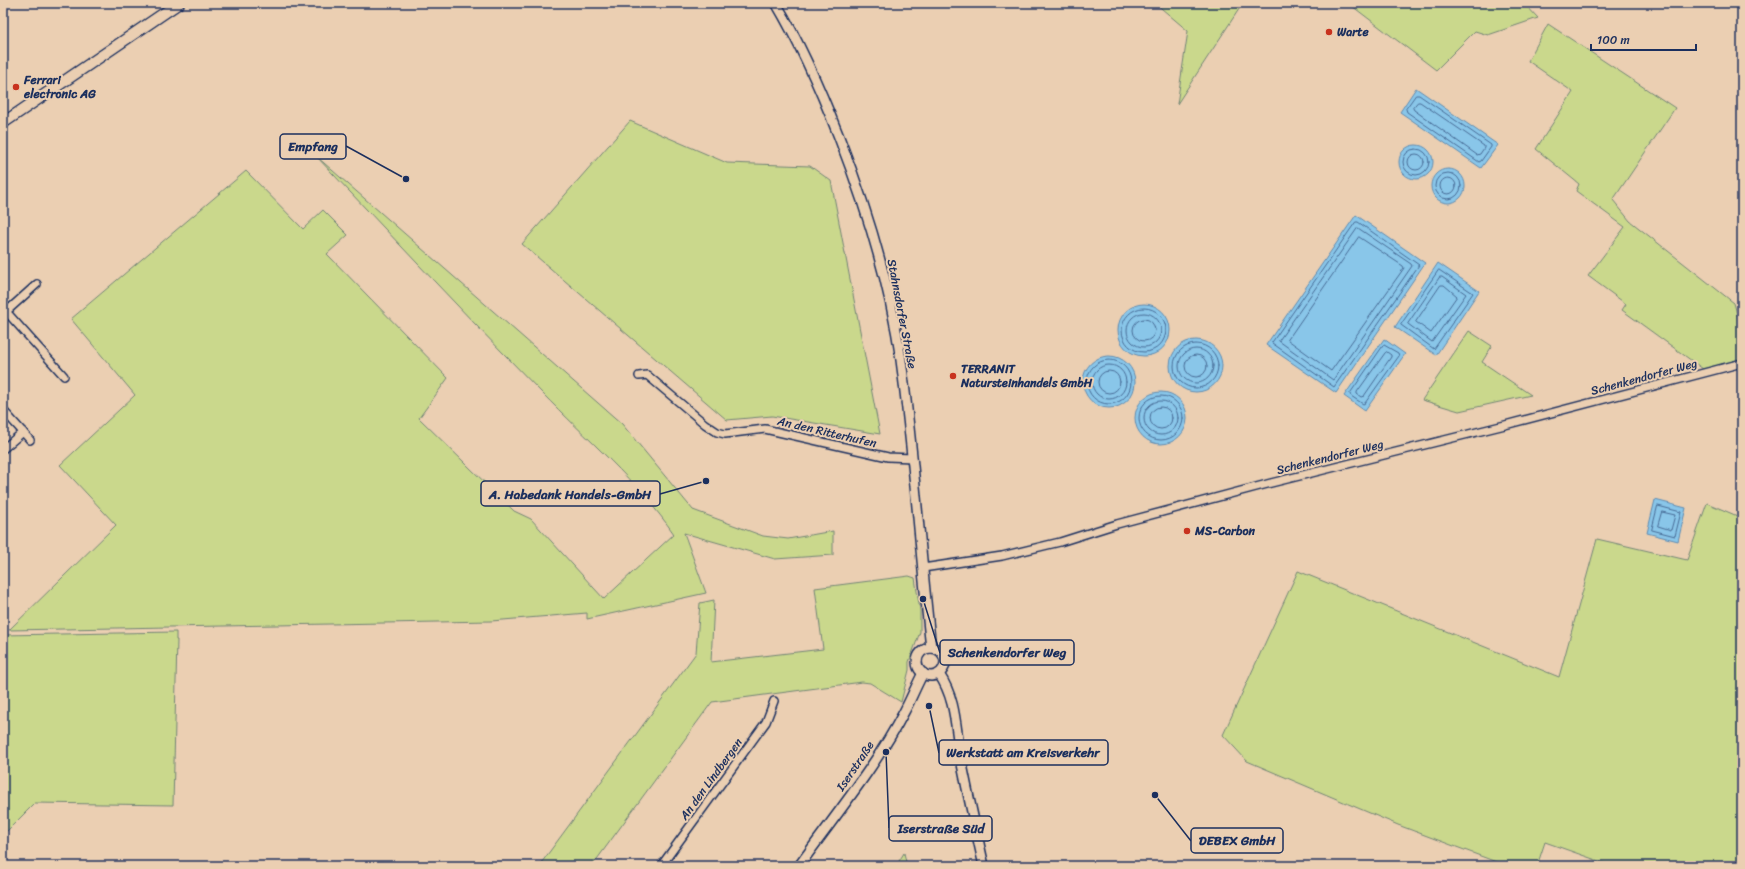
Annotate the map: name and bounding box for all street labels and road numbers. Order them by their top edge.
street label: Stahnsdorfer Straße [881,257,923,371]
street label: Schenkendorfer Weg [1588,352,1700,402]
street label: An den Ritterhufen [774,410,879,454]
street label: Schenkendorfer Weg [1274,433,1386,481]
street label: An den Lindbergen [673,733,749,826]
street label: Iserstraße [830,736,880,796]

